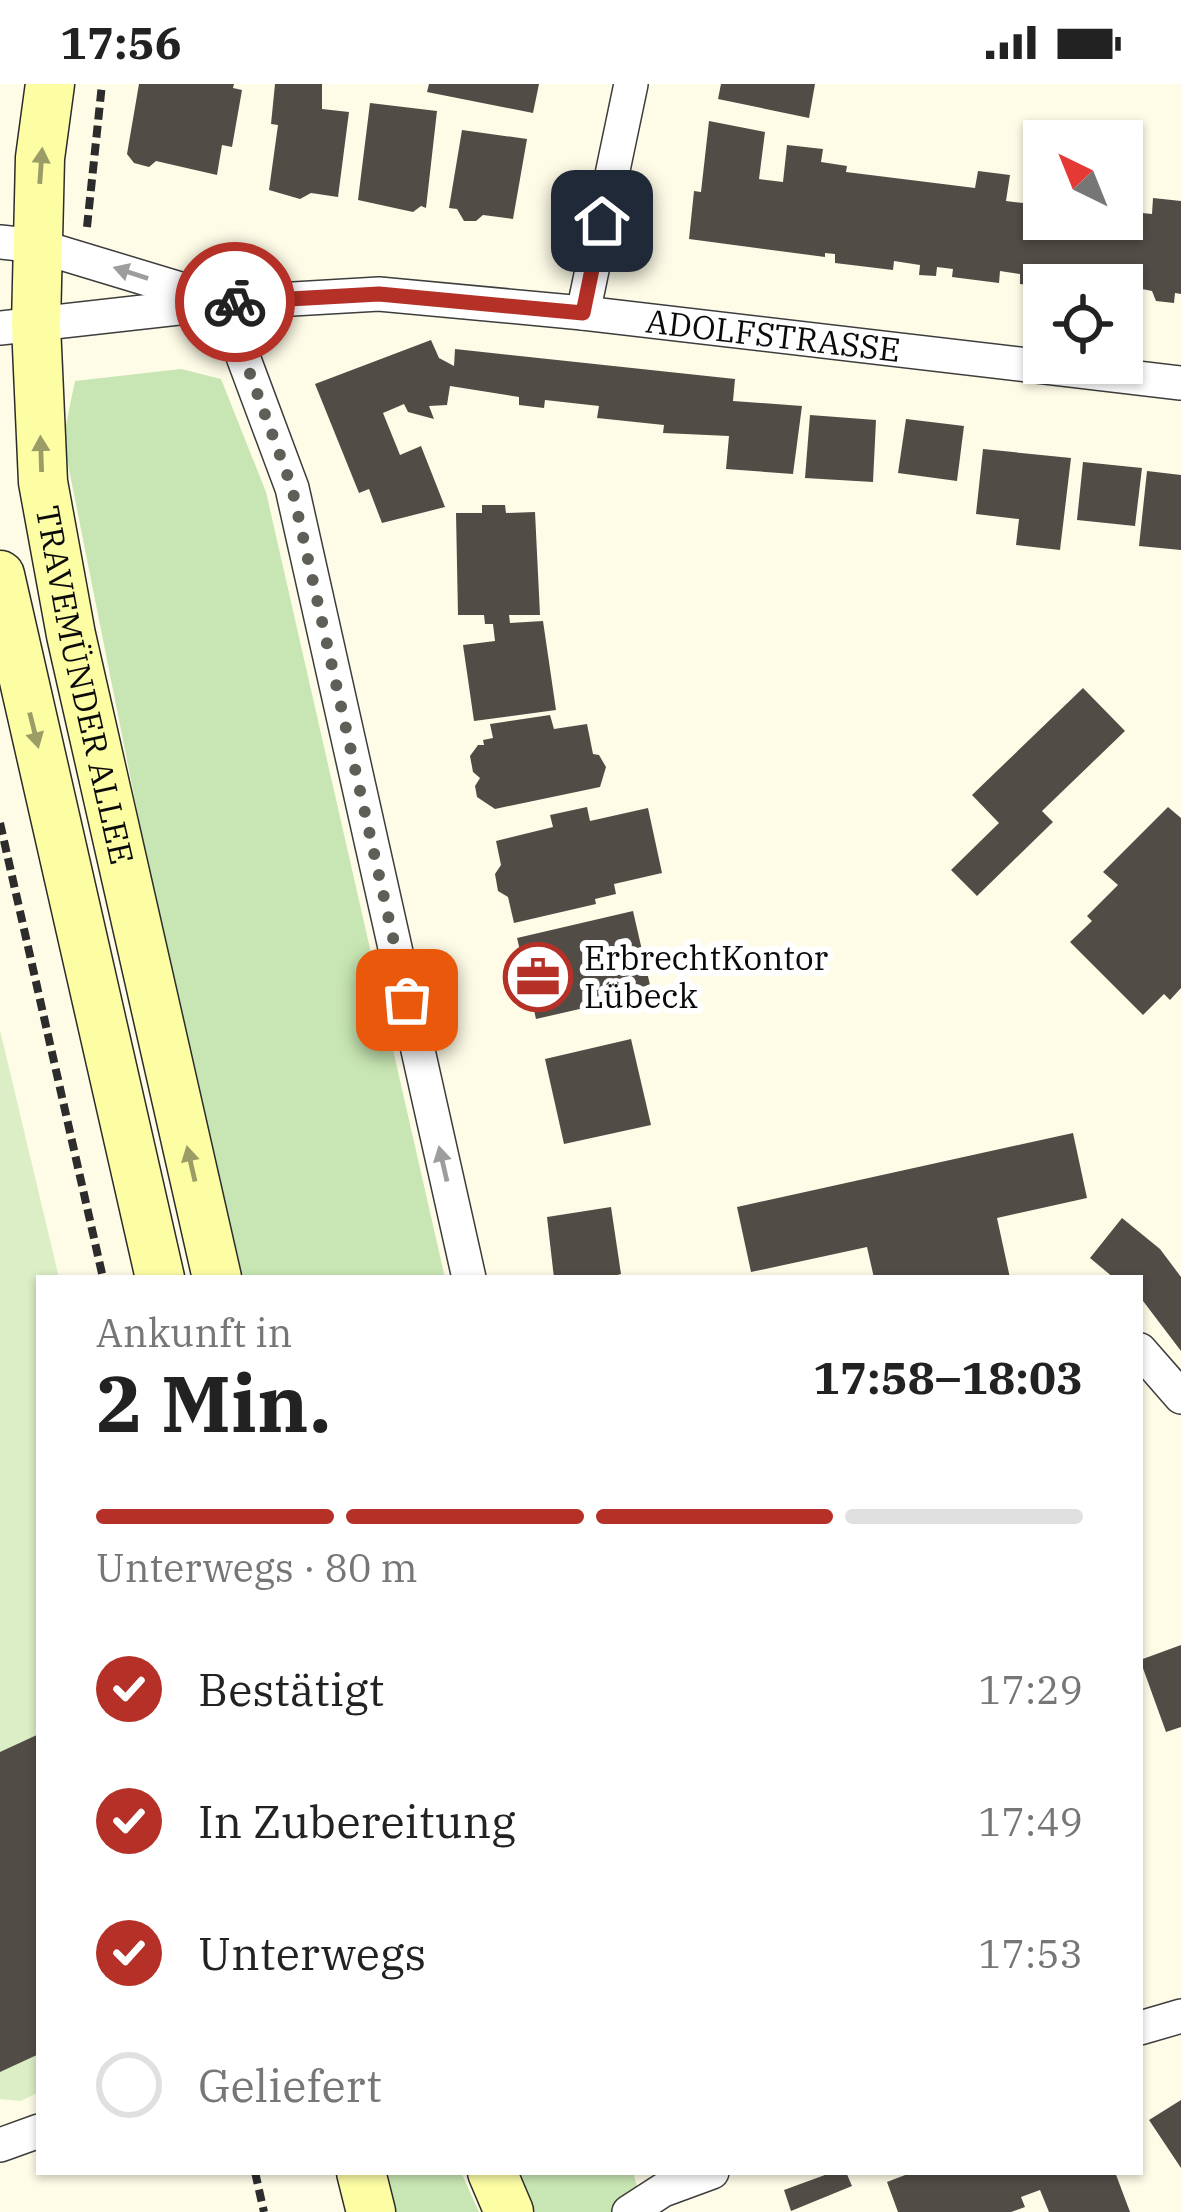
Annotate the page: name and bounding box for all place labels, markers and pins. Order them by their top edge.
pin [551,170,653,272]
place label: ErbrechtKontor Lübeck [584,936,829,1017]
office icon: ErbrechtKontor Lübeck [503,942,573,1012]
pin [356,949,458,1051]

